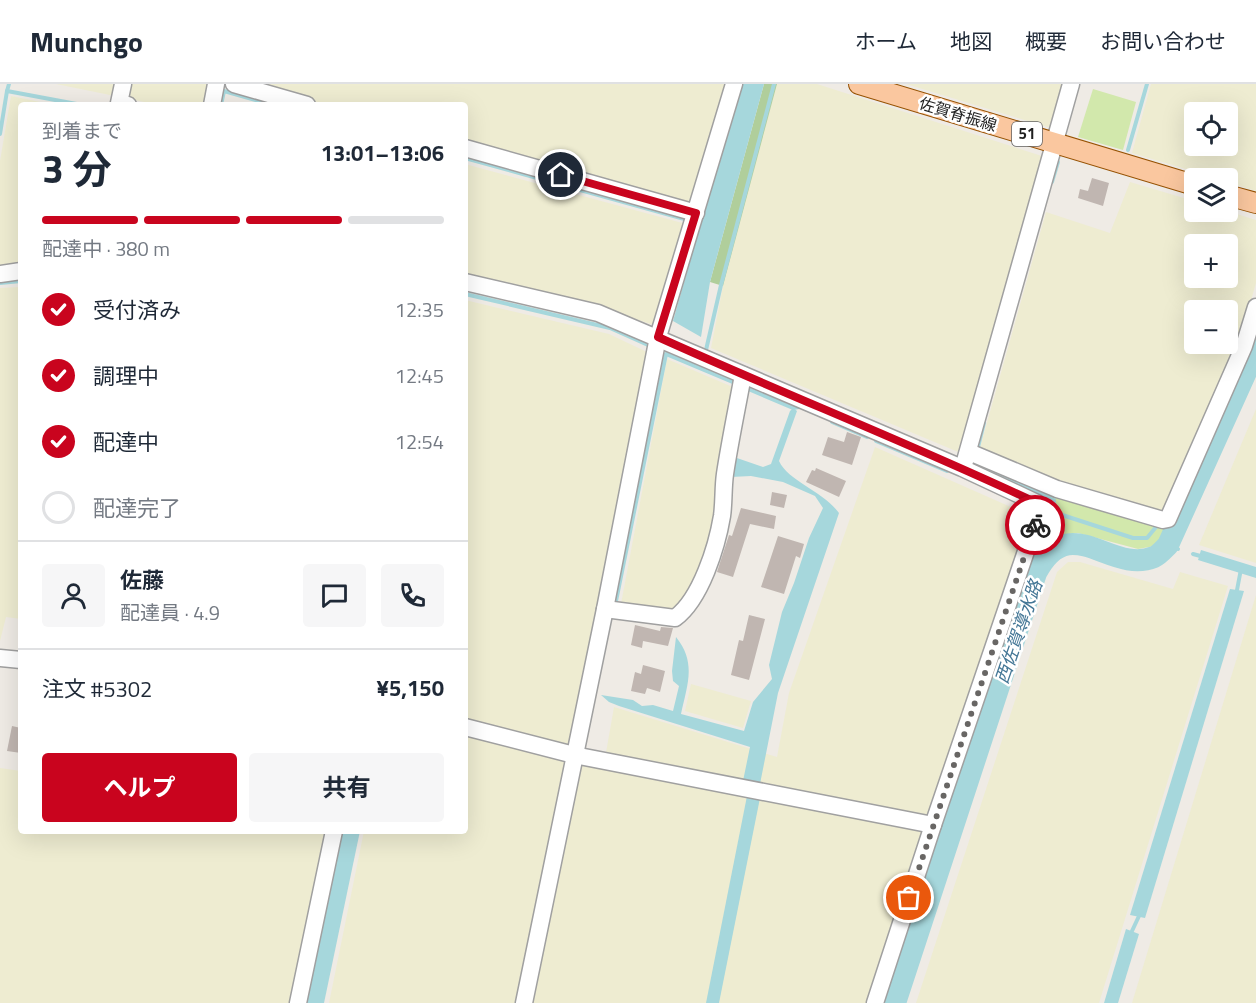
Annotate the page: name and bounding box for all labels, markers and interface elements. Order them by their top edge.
text: Munchgo [30,20,143,63]
text: ホーム [855,25,917,57]
text: 地図 [950,25,992,57]
text: 概要 [1025,25,1067,57]
text: お問い合わせ [1100,25,1226,57]
street label: 佐賀脊振線 [916,91,1000,137]
map controls [1184,102,1238,354]
button: locate [1184,102,1238,156]
text: 到着まで [42,115,122,146]
road number: 51 [1012,122,1042,146]
text: 13:01–13:06 [321,136,444,170]
text: 3 分 [42,139,111,198]
pin [535,149,586,200]
icon: home [544,158,577,191]
button: layers [1184,168,1238,222]
text: 配達中 · 380 m [42,233,170,264]
button: + [1184,234,1238,288]
icon: check [42,293,75,326]
text: 受付済み [93,293,181,327]
text: 12:35 [395,294,444,325]
button: − [1184,300,1238,354]
icon: check [42,359,75,392]
text: 調理中 [93,359,159,393]
text: 12:45 [395,360,444,391]
icon: check [42,425,75,458]
text: 配達中 [93,425,159,459]
text: 12:54 [395,426,444,457]
text: 配達完了 [93,491,181,525]
courier [1005,495,1065,555]
icon: bike [1019,509,1052,542]
text: 佐藤 [120,563,164,597]
button: person [42,564,105,627]
button: chat [303,564,366,627]
button: phone [381,564,444,627]
water label: 西佐賀導水路 [988,574,1050,687]
text: 配達員 · 4.9 [120,597,220,628]
text: ¥5,150 [377,671,444,705]
text: 注文 #5302 [42,672,152,706]
button: ヘルプ [42,753,237,822]
button: 共有 [249,753,444,822]
pin [883,872,934,923]
icon: bag [892,881,925,914]

